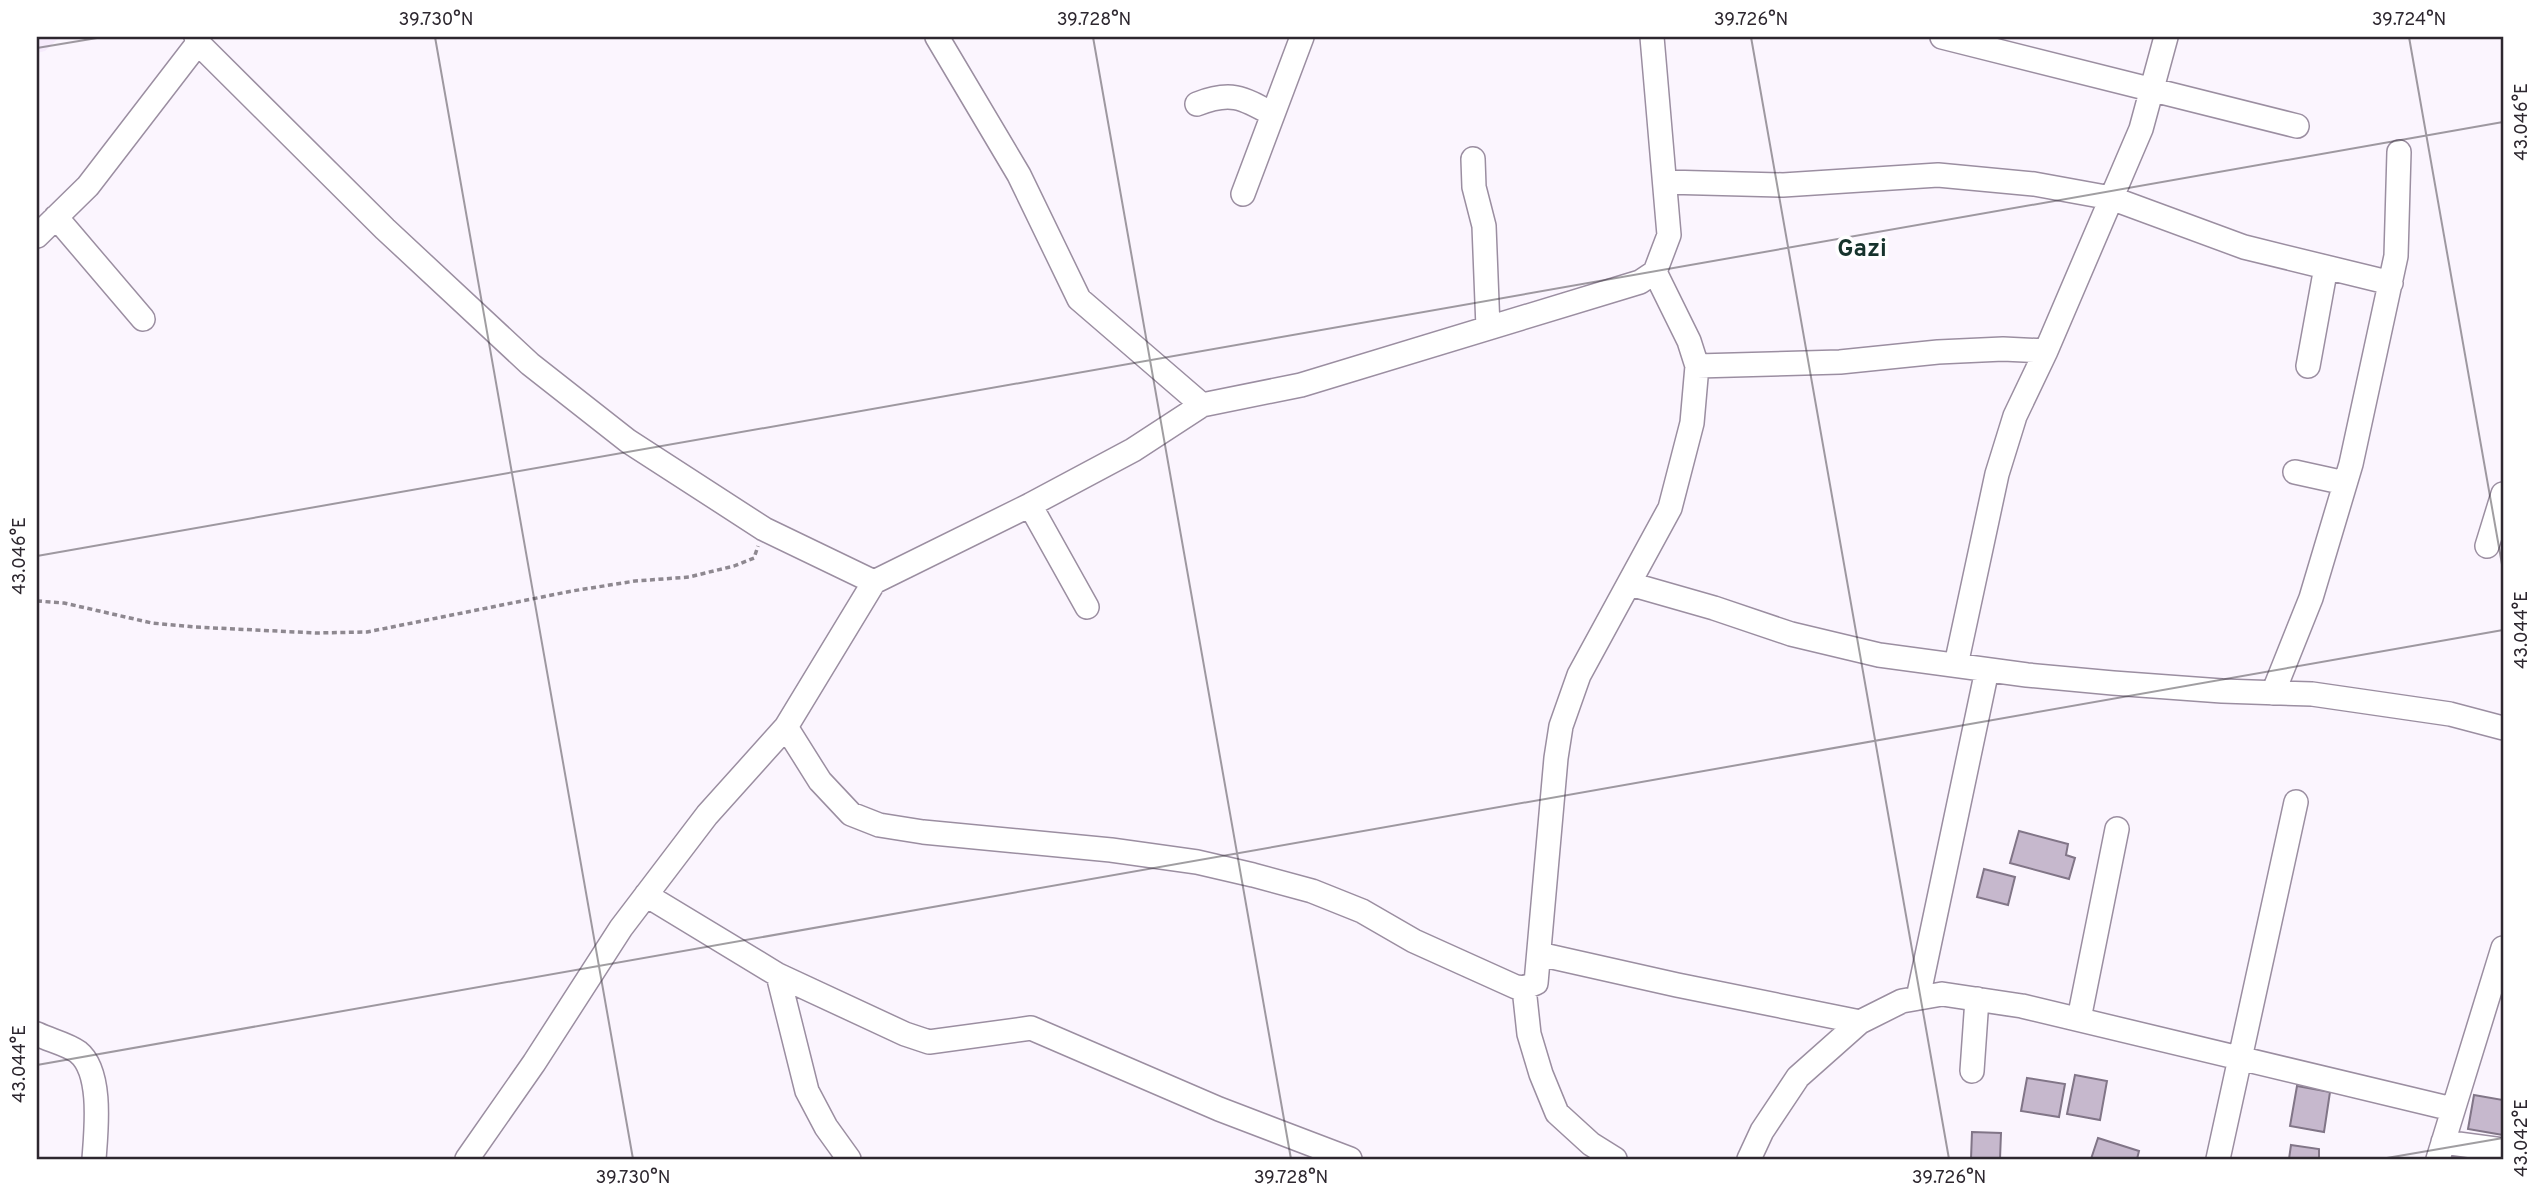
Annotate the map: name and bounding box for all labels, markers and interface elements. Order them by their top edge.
text: 39.730°N [399,9,473,32]
text: 39.728°N [1057,9,1131,32]
text: 39.726°N [1714,9,1788,32]
text: 39.724°N [2372,9,2446,32]
text: 43.046°E [2511,83,2534,161]
district label: Gazi [1837,235,1887,265]
text: 43.046°E [9,517,32,595]
text: 43.044°E [2511,591,2534,669]
text: 43.044°E [9,1025,32,1103]
text: 43.042°E [2511,1099,2534,1177]
text: 39.730°N [596,1167,670,1190]
text: 39.728°N [1254,1167,1328,1190]
text: 39.726°N [1912,1167,1986,1190]

